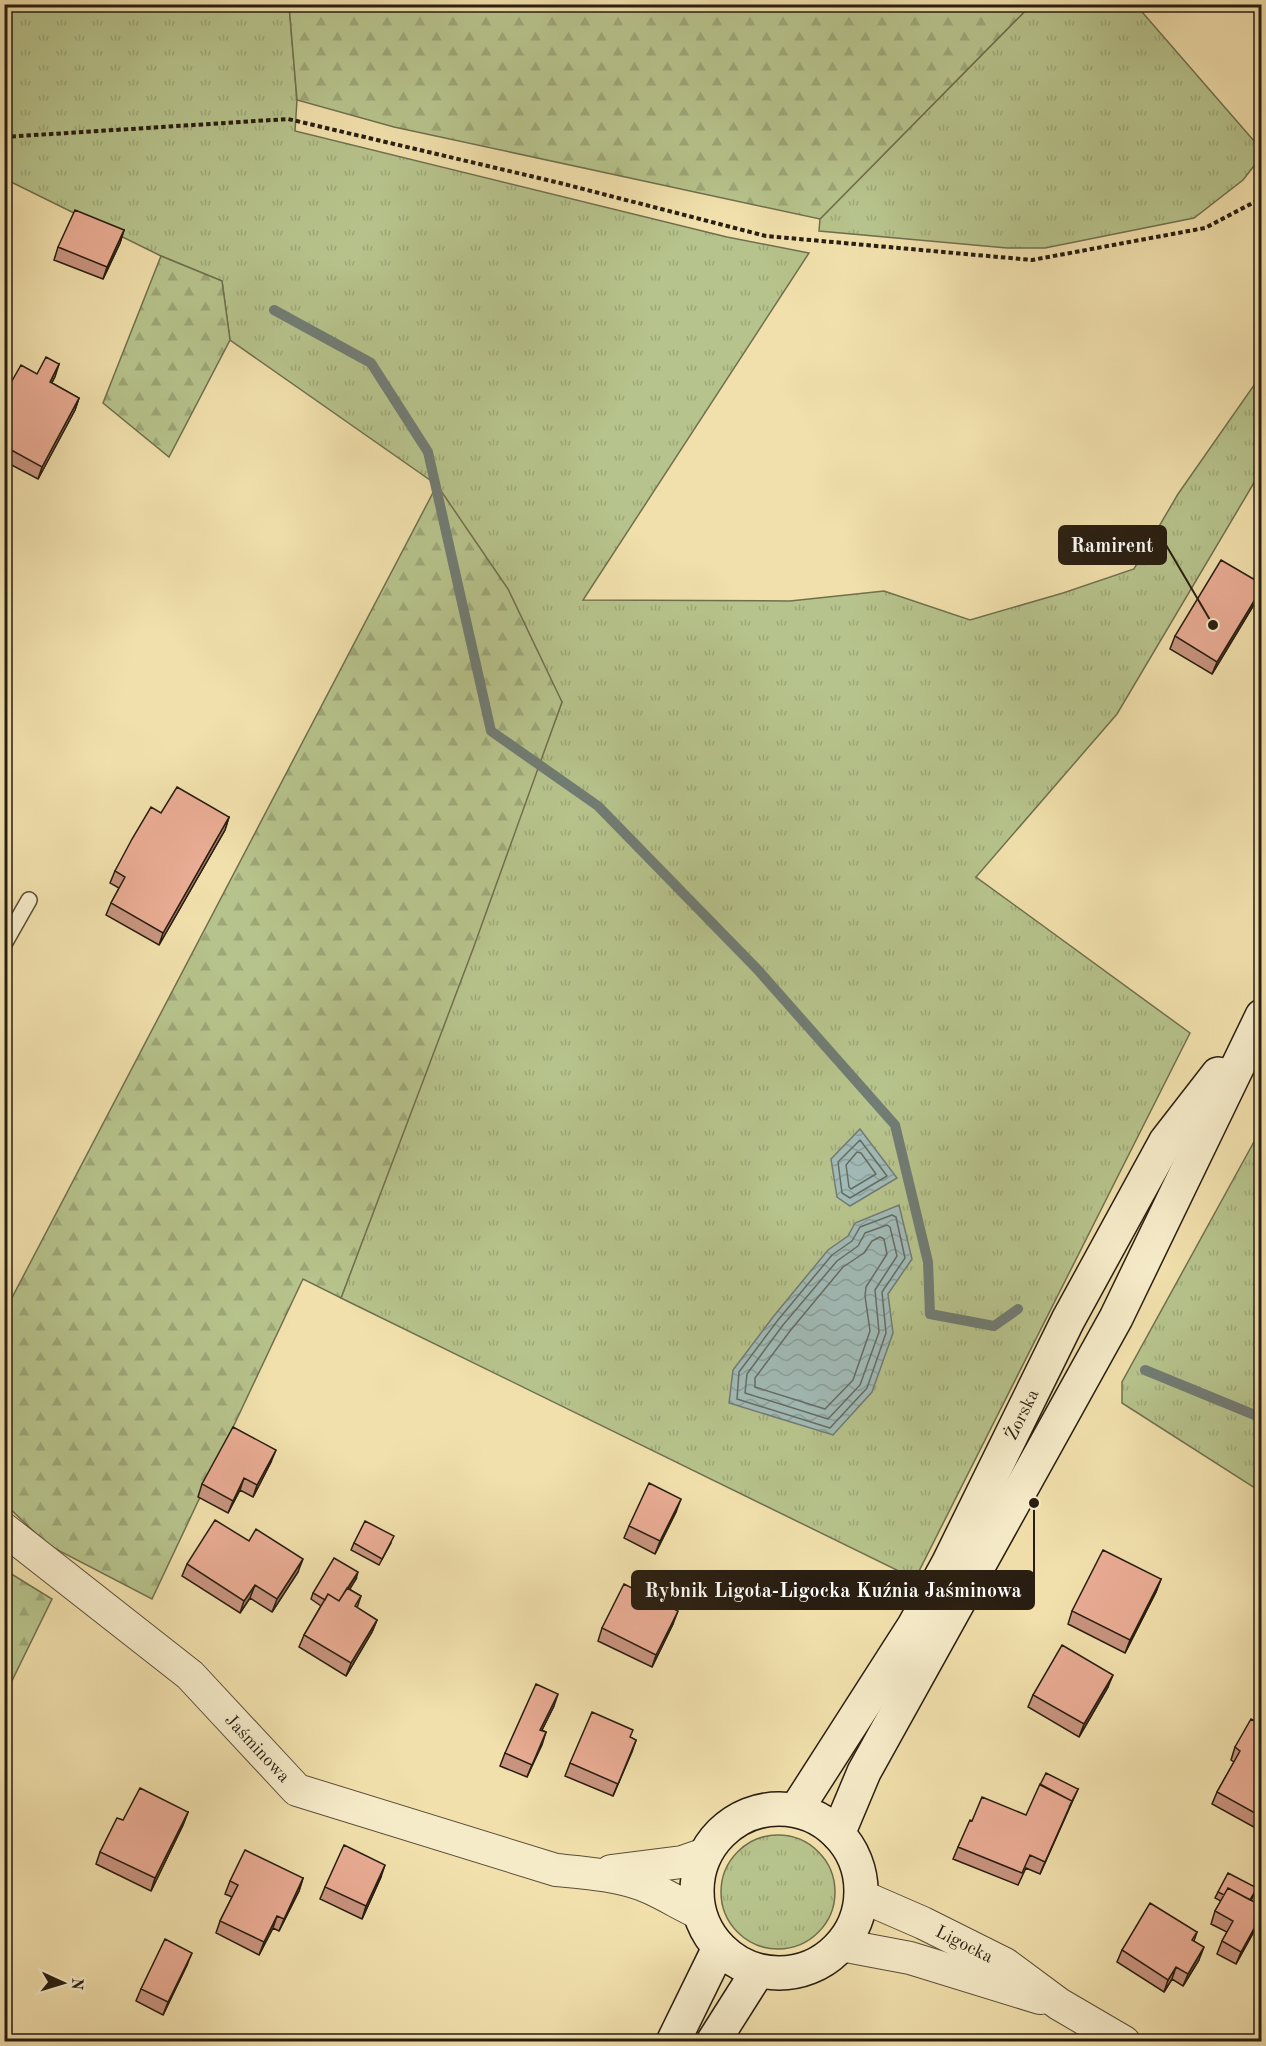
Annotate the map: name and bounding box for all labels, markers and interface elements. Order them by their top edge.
callout: Ramirent [1059,526,1166,564]
text: Ramirent [1070,537,1154,557]
street label: Żorska [1000,1386,1043,1443]
callout: Rybnik Ligota-Ligocka Kuźnia Jaśminowa [632,1571,1034,1609]
text: Rybnik Ligota-Ligocka Kuźnia Jaśminowa [644,1582,1022,1602]
street label: Jaśminowa [221,1711,293,1786]
street label: Ligocka [932,1923,996,1967]
north arrow [33,1953,93,2013]
text: N [68,1977,84,1991]

